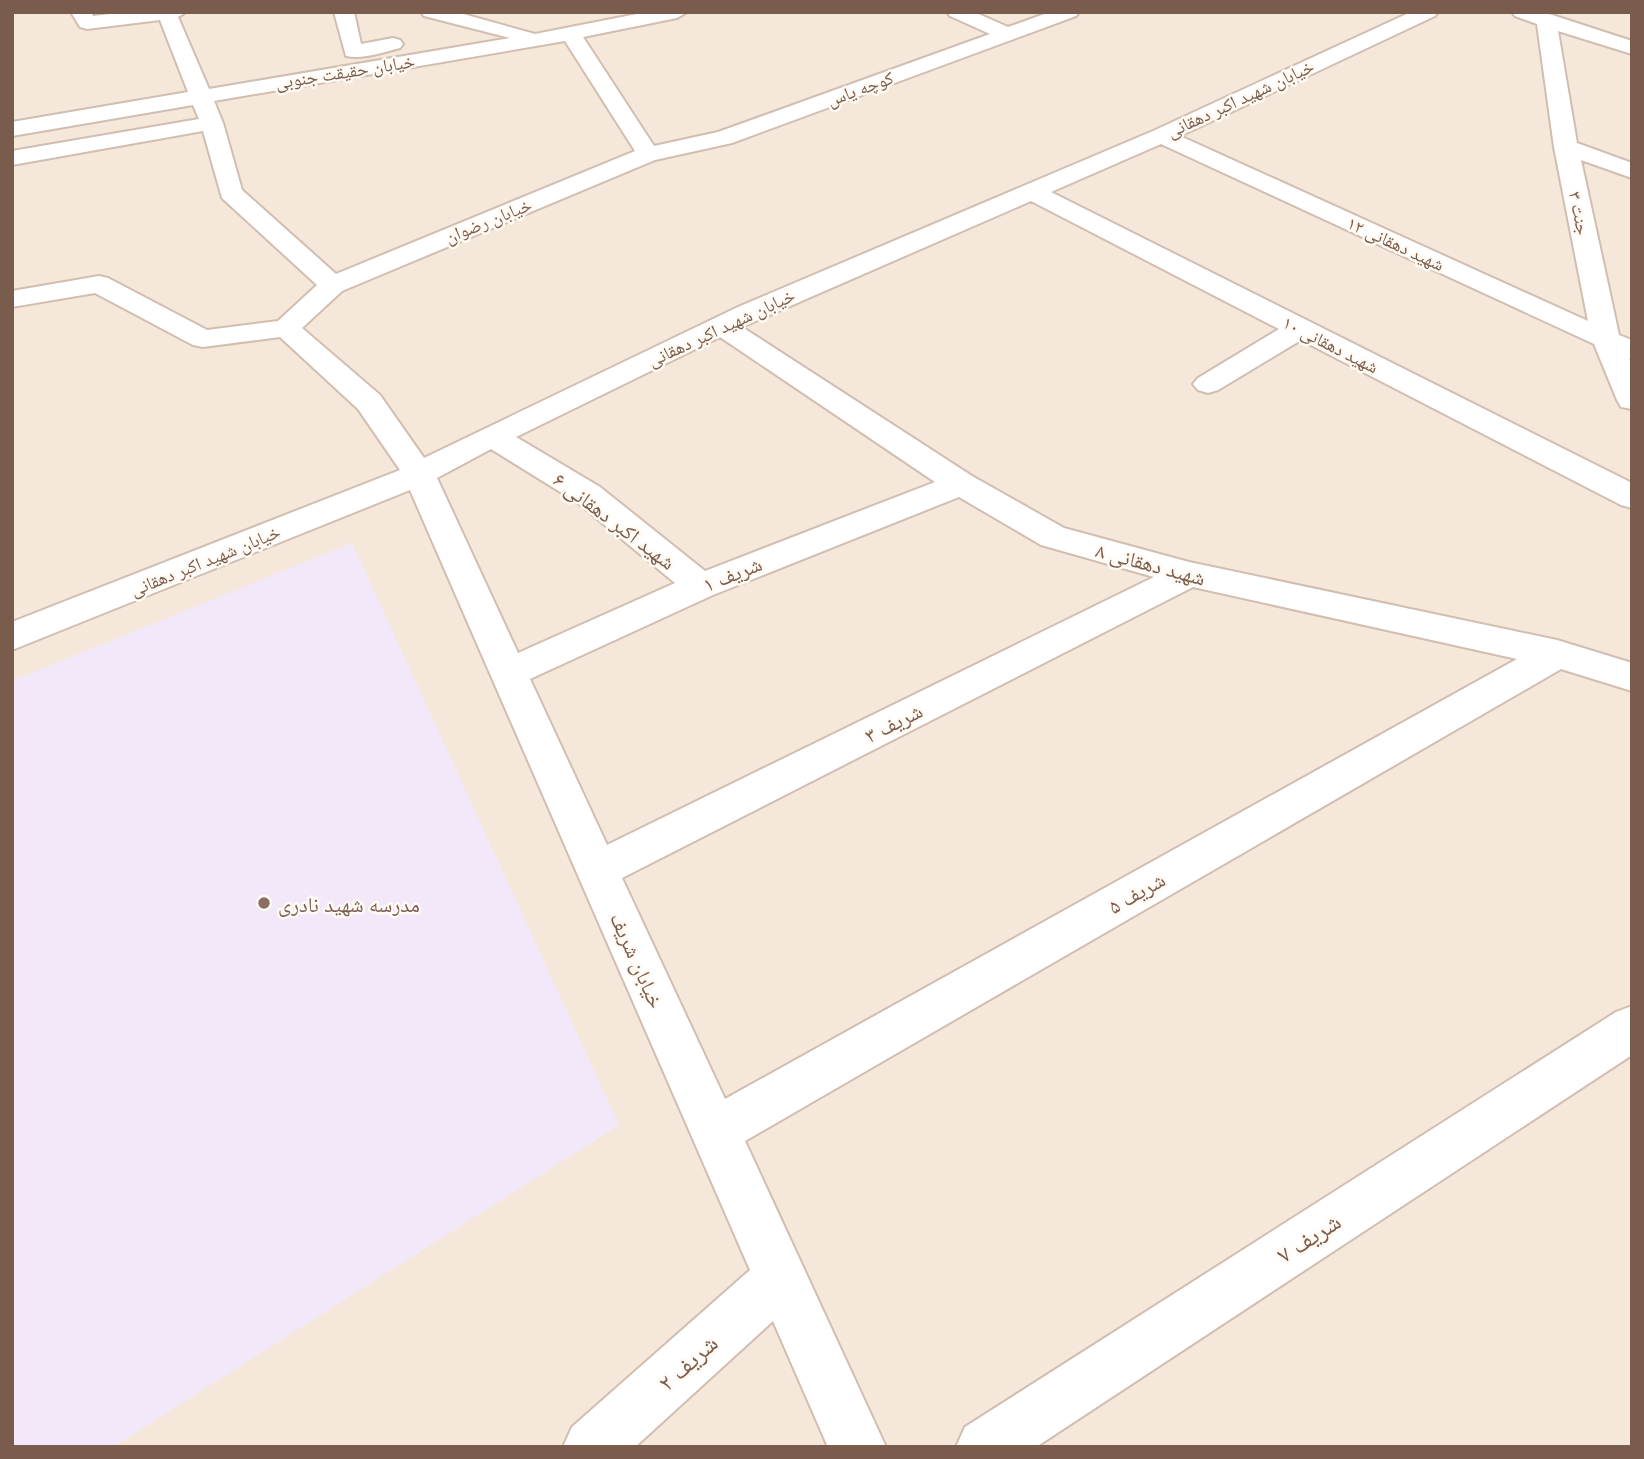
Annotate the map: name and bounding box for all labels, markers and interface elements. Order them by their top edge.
street label: خیابان حقیقت جنوبی [274,49,416,94]
street label: خیابان شهید اکبر دهقانی [1163,54,1317,143]
street label: کوچه یاس [824,66,897,111]
street label: جنت ۳ [1565,189,1595,237]
street label: خیابان رضوان [441,193,535,248]
street label: شهید دهقانی ۱۲ [1344,211,1448,276]
street label: خیابان شهید اکبر دهقانی [644,283,798,372]
street label: شهید دهقانی ۱۰ [1279,310,1383,378]
street label: شهید اکبر دهقانی ۶ [548,466,681,576]
street label: خیابان شهید اکبر دهقانی [127,520,284,601]
street label: شهید دهقانی ۸ [1093,536,1209,592]
street label: شریف ۱ [699,550,765,596]
street label: شریف ۳ [860,697,926,747]
street label: شریف ۵ [1103,866,1169,919]
place label: مدرسه شهید نادری [278,891,420,917]
marker: مدرسه شهید نادری [256,895,272,911]
street label: خیابان شریف [605,908,670,1012]
street label: شریف ۷ [1271,1206,1346,1269]
street label: شریف ۲ [651,1328,723,1397]

